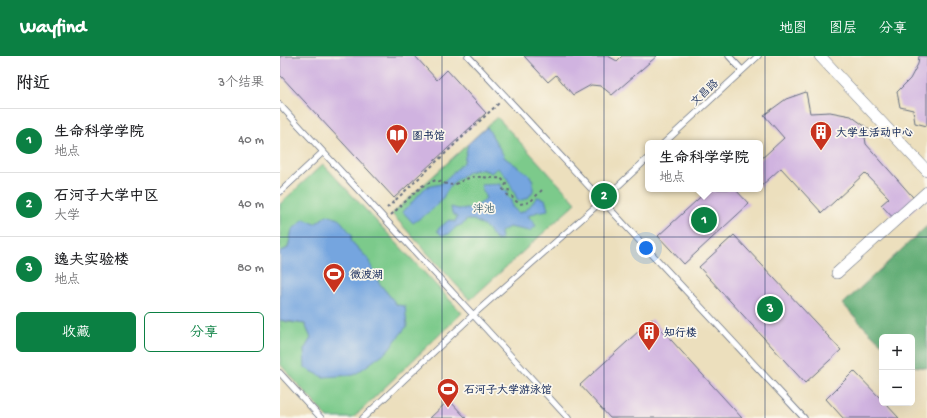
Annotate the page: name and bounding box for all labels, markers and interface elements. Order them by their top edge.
text: Wayfind [20,17,86,40]
text: 地图 [779,21,807,38]
text: 图层 [829,21,857,38]
text: 分享 [879,21,907,38]
text: 附近 [16,75,50,95]
text: 3个结果 [218,76,264,91]
street label: 文昌路 [689,77,722,109]
building icon: 大学生活动中心 [808,119,834,152]
library icon: 图书馆 [384,122,410,155]
text: 生命科学学院 [54,124,144,142]
place label: 大学生活动中心 [836,127,913,140]
place label: 图书馆 [412,130,445,143]
text: 1 [26,133,32,148]
text: 40 m [238,133,264,148]
popup [645,140,763,192]
text: 地点 [54,145,80,160]
text: 生命科学学院 [659,150,749,168]
text: 地点 [659,171,685,186]
pin: 2 [591,181,617,211]
text: 石河子大学中区 [54,188,159,206]
text: 2 [26,197,32,212]
text: 40 m [238,197,264,212]
park label: 泮池 [473,203,495,216]
pin: 1 [691,205,717,235]
text: 大学 [54,209,80,224]
your location [636,238,656,258]
text: 逸夫实验楼 [54,252,129,270]
text: 3 [26,261,32,276]
text: 80 m [237,261,264,276]
sports icon: 微波湖 [321,261,347,294]
place label: 微波湖 [350,269,383,282]
text: 地点 [54,273,80,288]
pin: 3 [757,294,783,324]
button: 收藏 [16,312,136,352]
button: 分享 [144,312,264,352]
building icon: 知行楼 [636,319,662,352]
place label: 知行楼 [664,327,697,340]
map controls [879,334,915,406]
button: + [879,334,915,370]
button: − [879,370,915,406]
sports icon: 石河子大学游泳馆 [435,376,461,409]
place label: 石河子大学游泳馆 [464,384,552,397]

